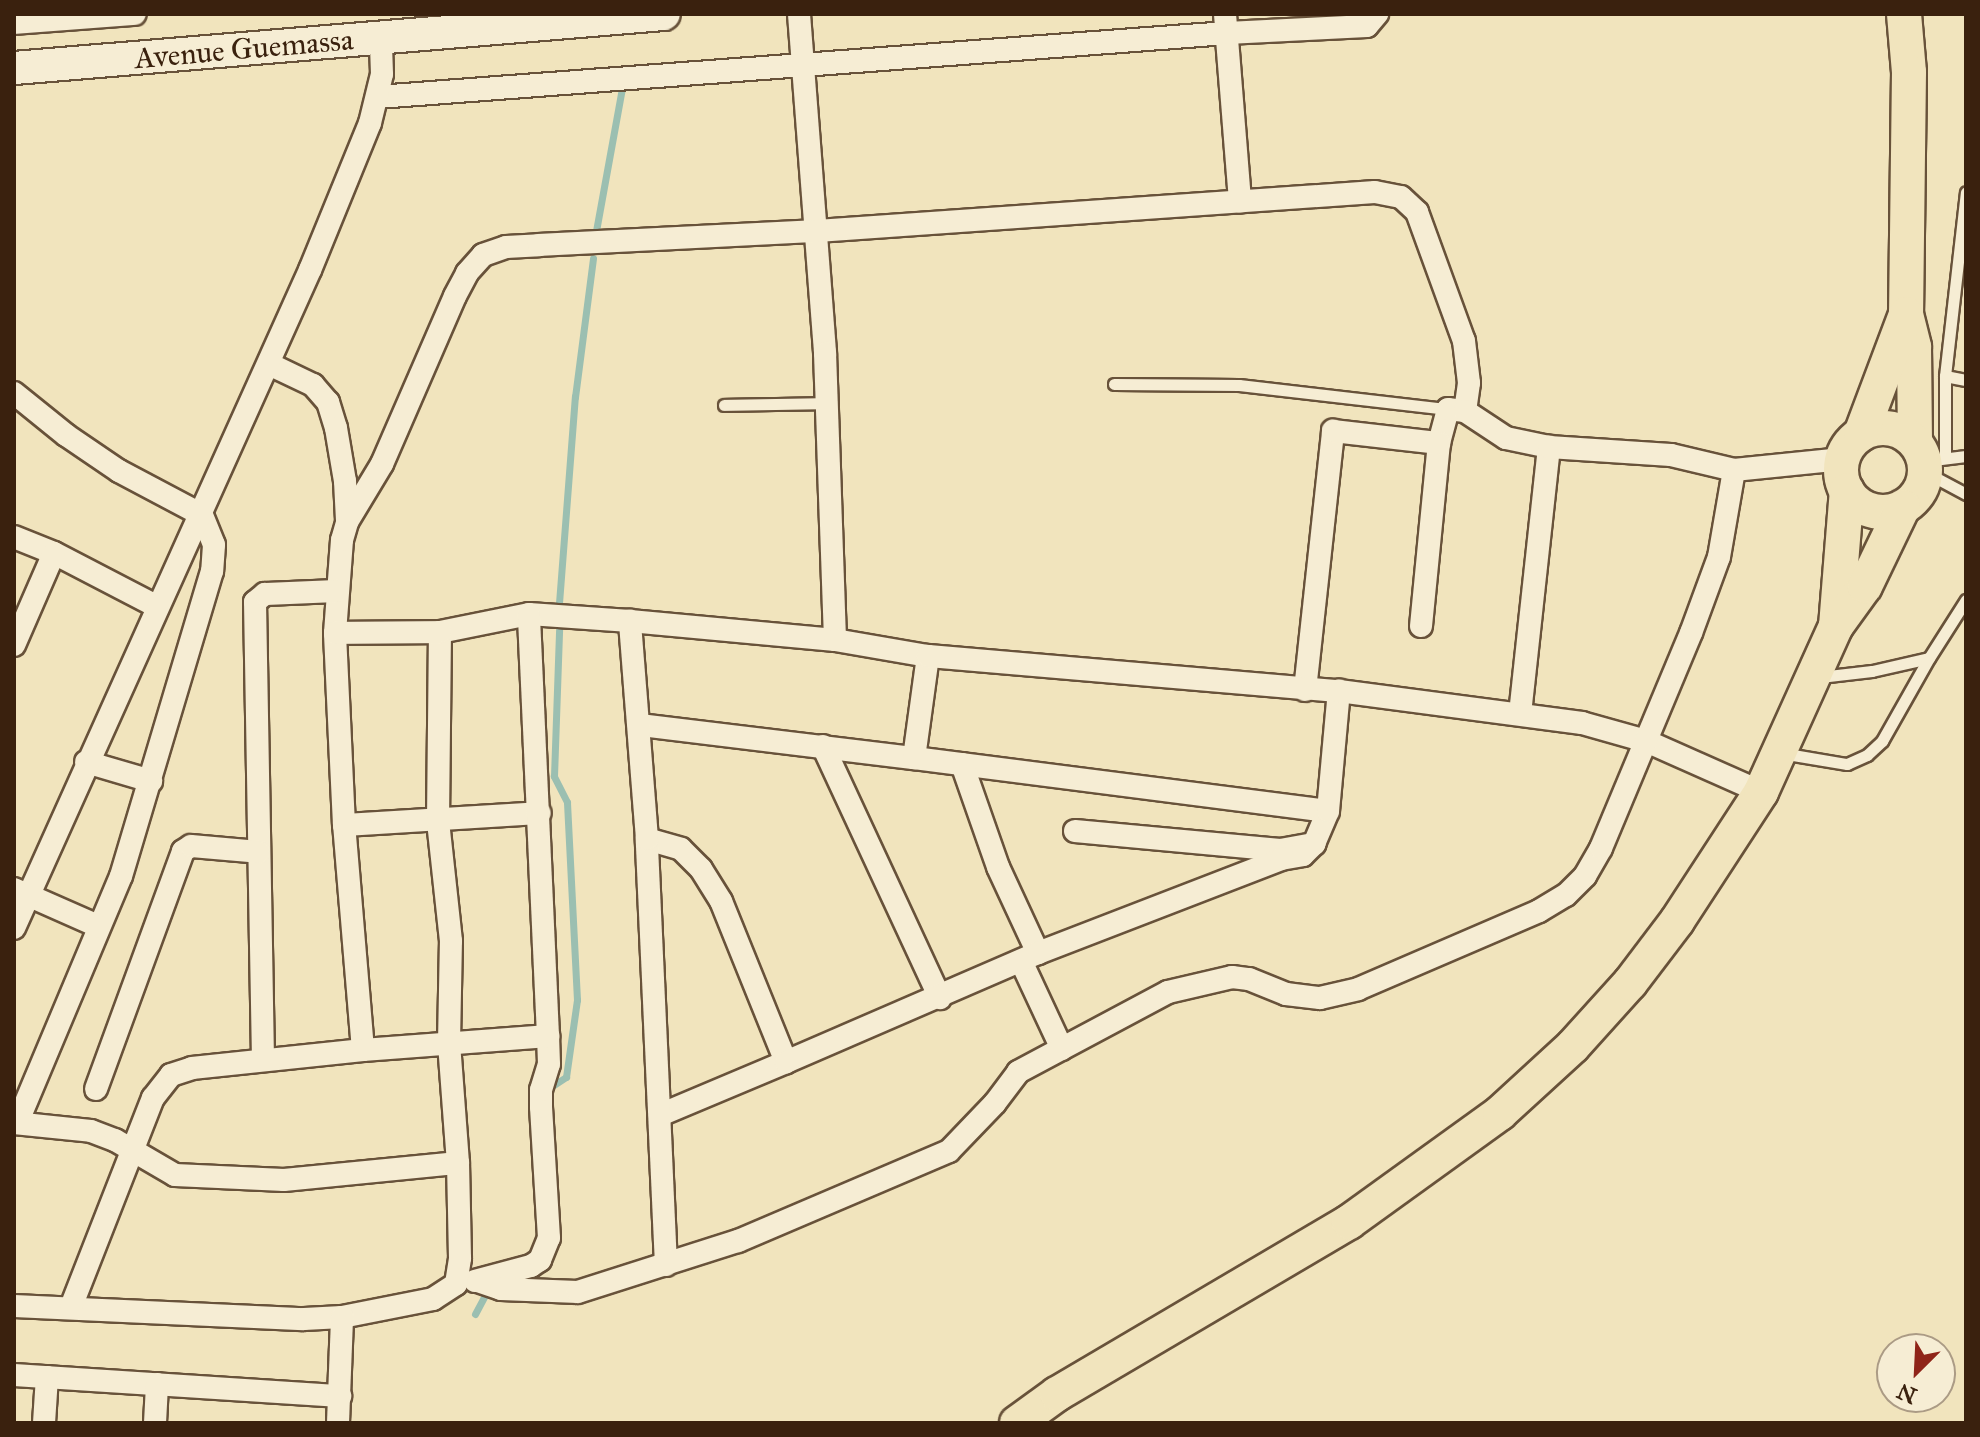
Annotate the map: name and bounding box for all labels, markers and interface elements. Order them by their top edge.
street label: Avenue Guemassa [133,22,355,76]
north arrow [1876,1333,1956,1413]
text: N [1893,1377,1921,1410]

